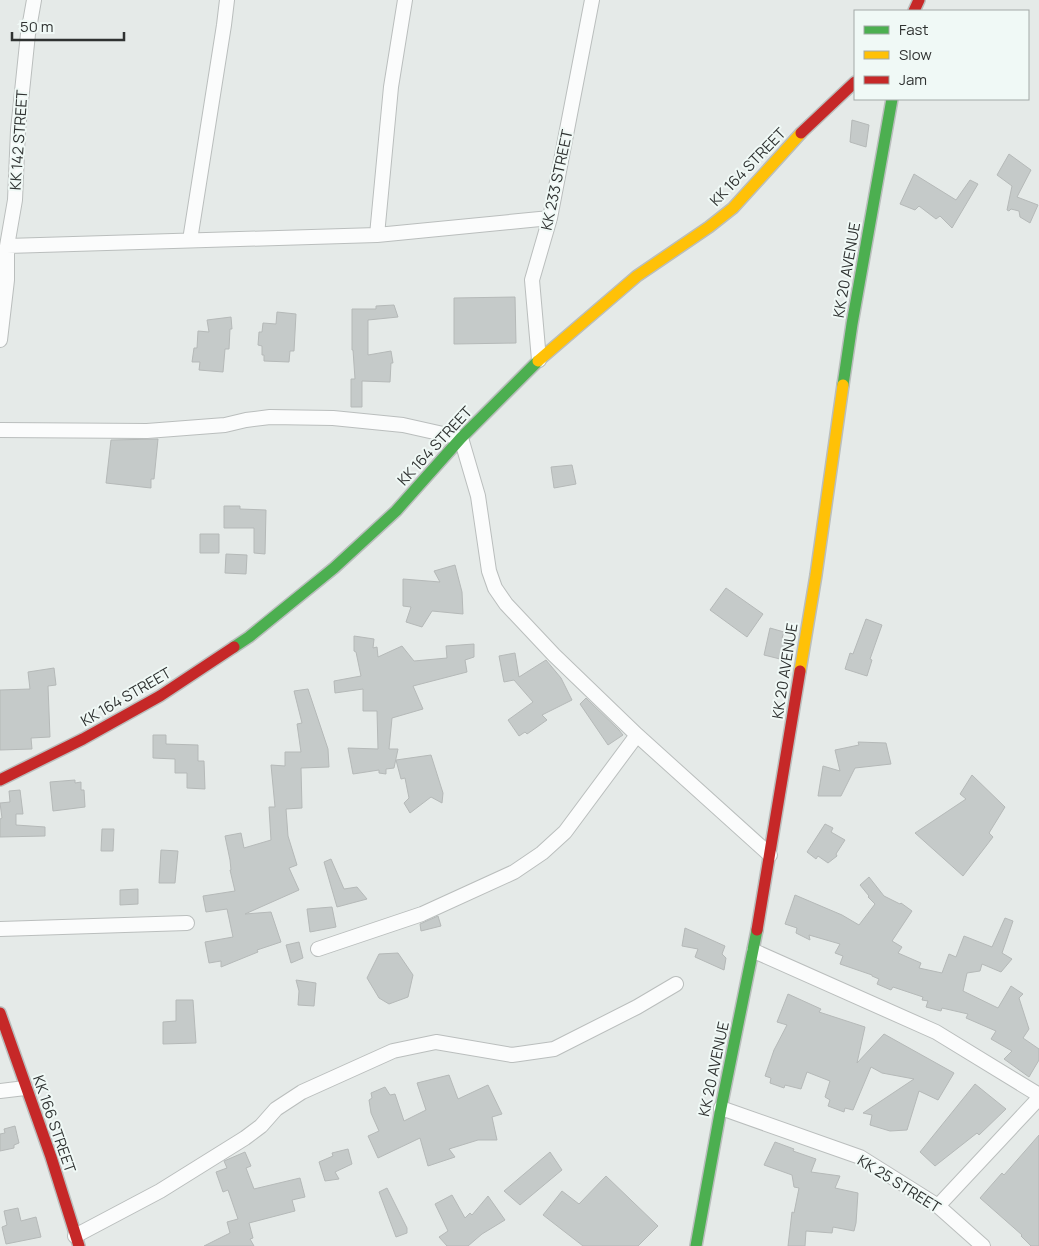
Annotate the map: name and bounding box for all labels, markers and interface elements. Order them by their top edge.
scale bar [12,10,125,42]
legend [854,10,1029,100]
text: 50 m [20,16,54,37]
text: Fast [899,19,928,40]
text: Slow [899,44,932,65]
text: Jam [899,69,927,90]
street label: KK 142 STREET [5,89,32,191]
street label: KK 164 STREET [705,123,790,210]
street label: KK 233 STREET [536,128,577,232]
street label: KK 20 AVENUE [828,221,865,319]
street label: KK 164 STREET [392,401,477,490]
street label: KK 20 AVENUE [767,622,802,720]
street label: KK 164 STREET [77,662,175,731]
street label: KK 20 AVENUE [693,1019,734,1118]
street label: KK 166 STREET [28,1072,81,1175]
street label: KK 25 STREET [854,1150,945,1218]

